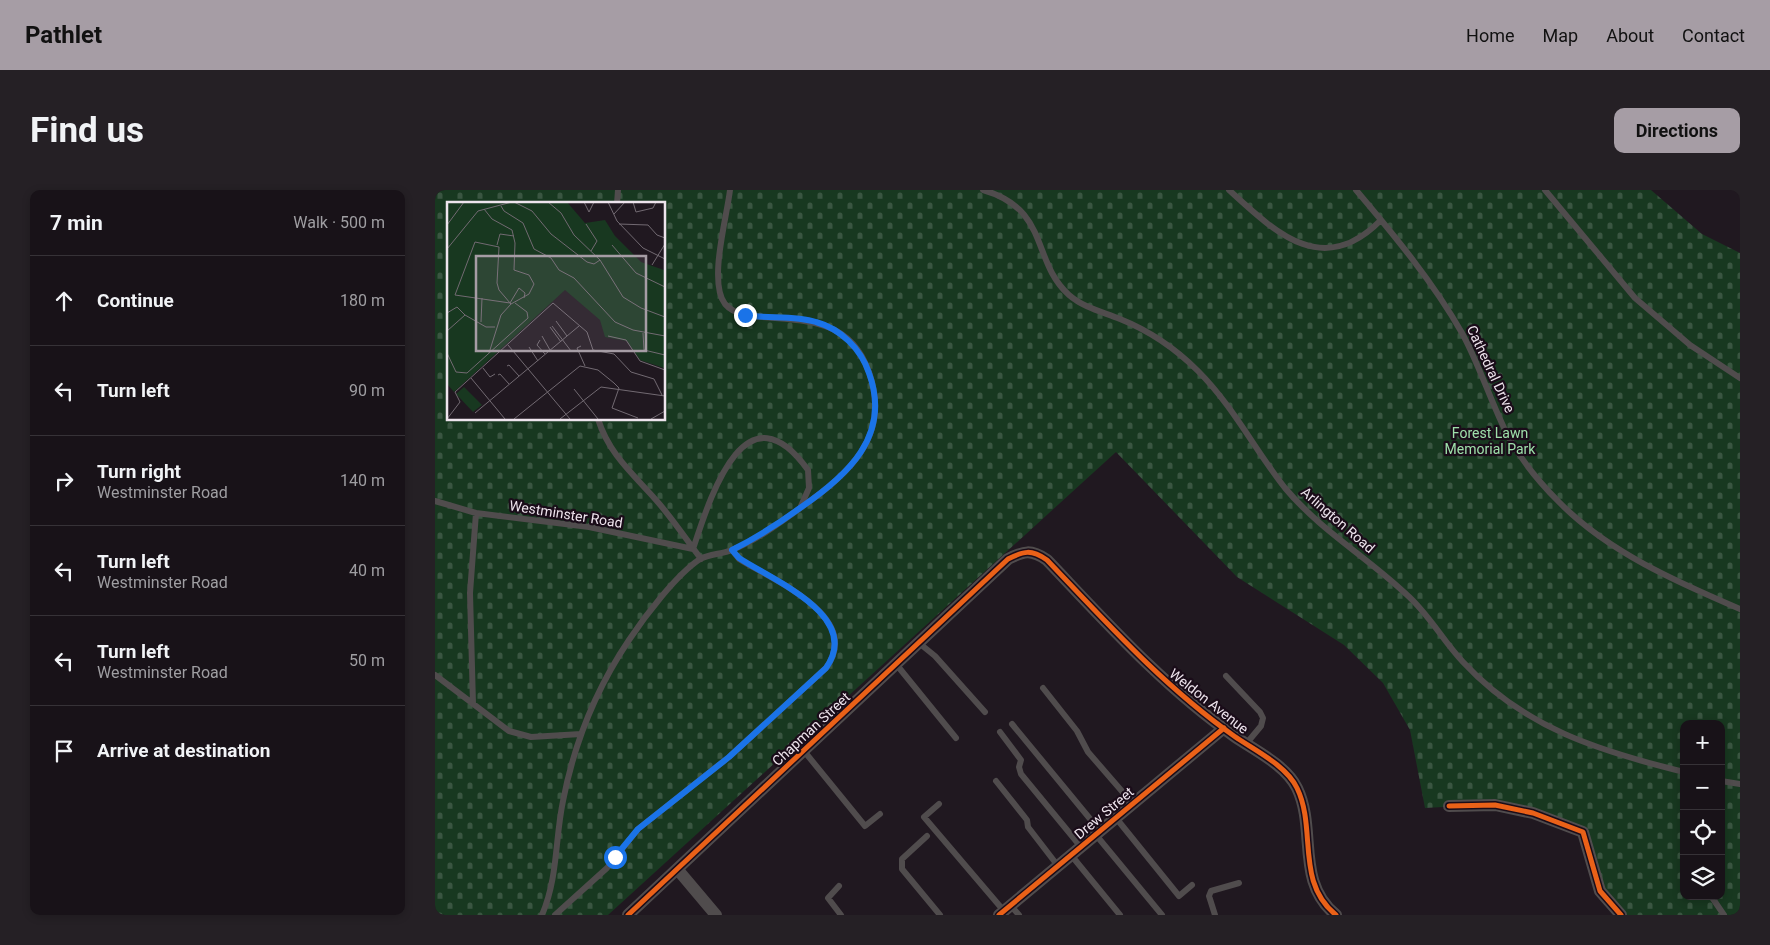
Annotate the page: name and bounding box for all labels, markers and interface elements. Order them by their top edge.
text: Pathlet [25,21,102,49]
text: Home [1466,25,1515,46]
text: Map [1543,25,1578,46]
text: About [1606,25,1654,46]
text: Contact [1682,25,1745,46]
button: Directions [1614,108,1740,153]
text: Find us [30,110,144,151]
inset map [447,202,665,420]
text: 7 min [50,211,103,235]
text: Walk · 500 m [293,213,385,232]
icon: ahead [50,287,78,315]
text: Continue [97,289,174,312]
text: 180 m [340,291,385,310]
route end [734,304,757,327]
street label: Cathedral Drive [1464,323,1518,415]
icon: left [50,377,78,405]
text: Turn left [97,379,170,402]
text: 90 m [349,381,385,400]
park label: Forest Lawn Memorial Park [1445,425,1536,457]
text: Turn right [97,460,181,483]
icon: right [50,467,78,495]
text: 140 m [340,471,385,490]
text: Westminster Road [97,483,228,502]
street label: Arlington Road [1298,484,1378,556]
street label: Westminster Road [508,497,624,531]
text: Turn left [97,550,170,573]
icon: left [50,557,78,585]
text: 40 m [349,561,385,580]
text: Westminster Road [97,573,228,592]
text: Turn left [97,640,170,663]
icon: left [50,647,78,675]
text: 50 m [349,651,385,670]
text: Westminster Road [97,663,228,682]
street label: Weldon Avenue [1166,665,1252,737]
street label: Chapman Street [769,689,853,769]
map controls [1680,720,1725,900]
button: + [1680,720,1725,765]
icon: arrive [50,737,78,765]
text: Arrive at destination [97,739,270,762]
button: − [1680,765,1725,810]
street label: Drew Street [1071,783,1137,842]
button: locate [1680,810,1725,855]
route start [604,846,627,869]
button: layers [1680,855,1725,900]

